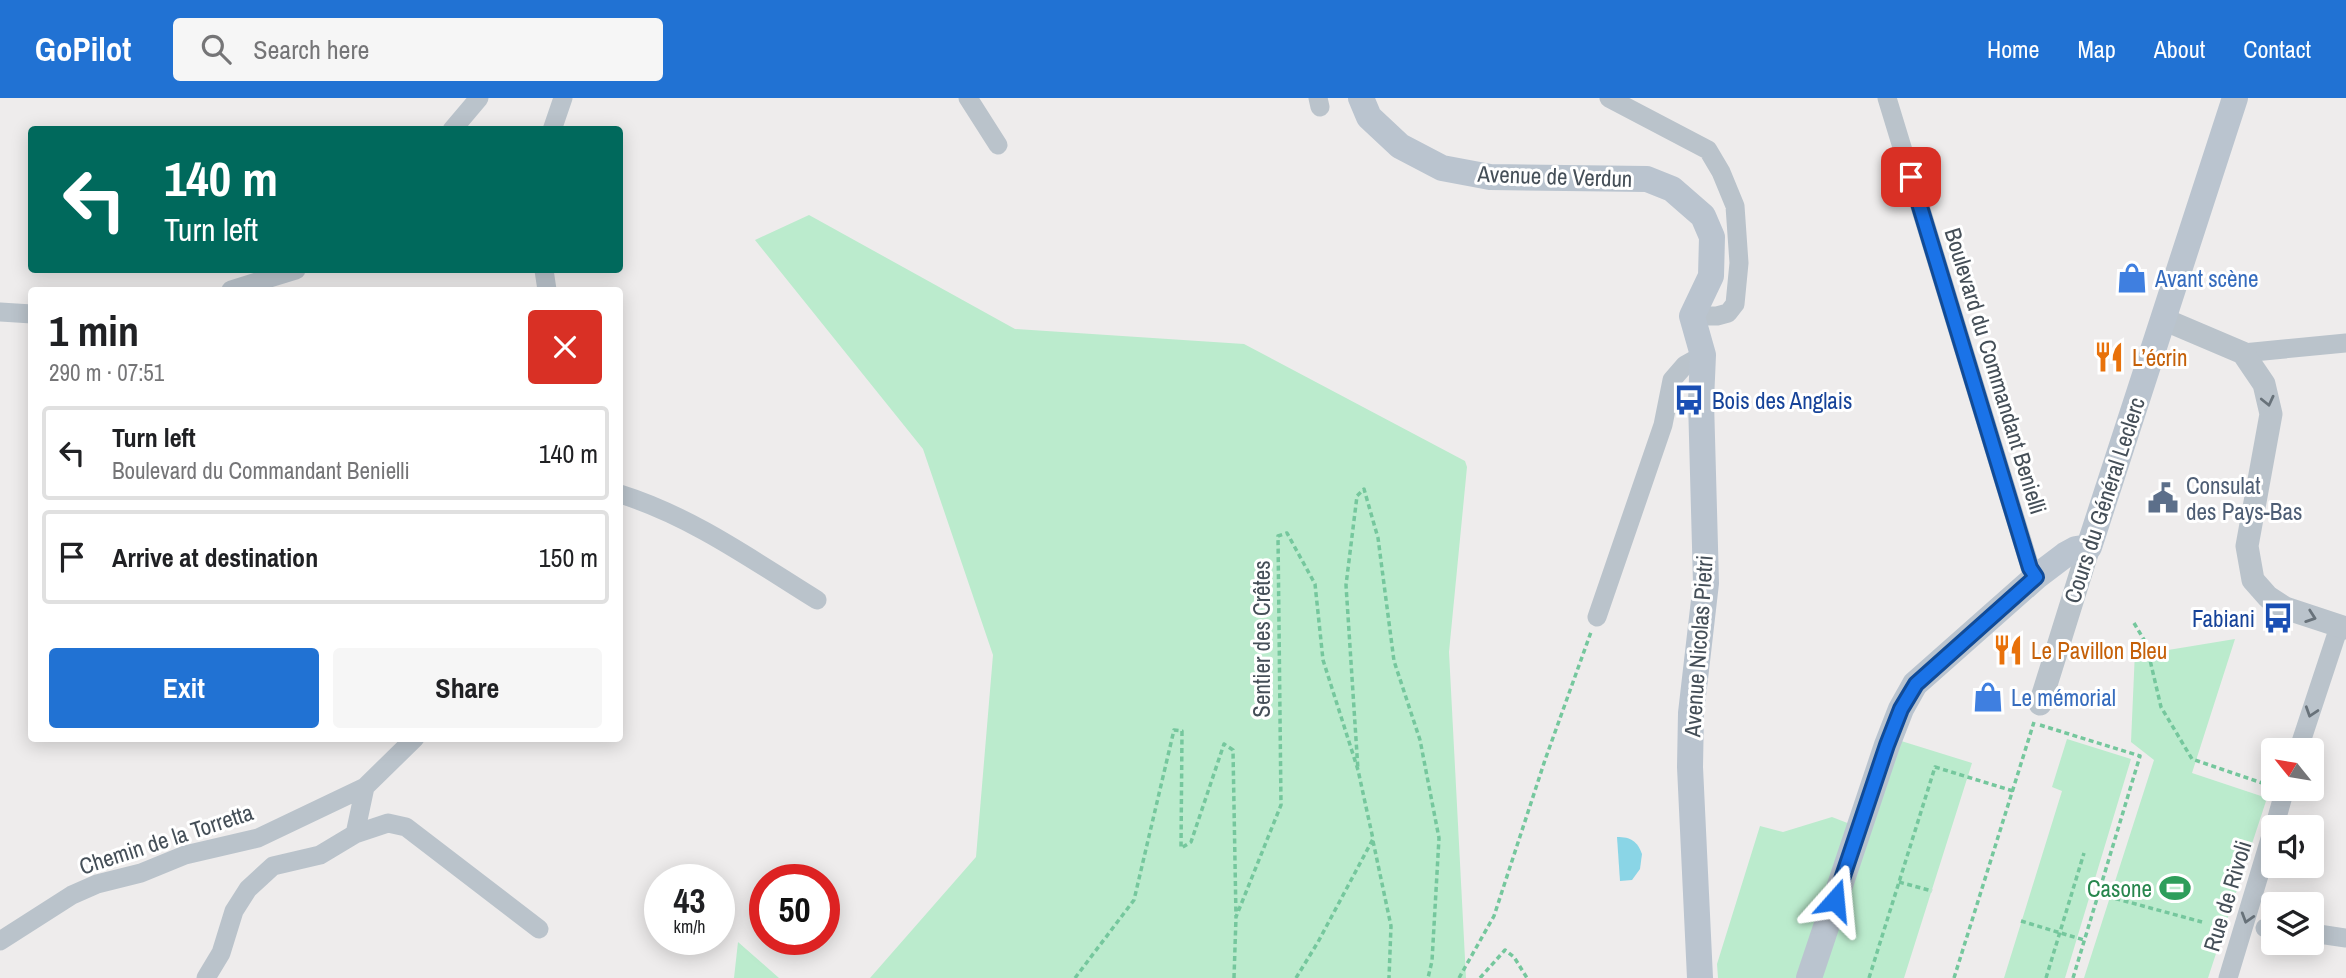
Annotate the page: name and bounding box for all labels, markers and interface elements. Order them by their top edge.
search box [173,18,663,81]
text: GoPilot [35,27,131,71]
icon: search [197,30,235,68]
text: Search here [253,32,369,67]
text: Home [1987,33,2039,65]
text: Map [2077,33,2116,65]
text: About [2154,33,2205,65]
text: Contact [2243,33,2311,65]
text: 140 m [164,145,278,211]
pin [1881,147,1941,207]
icon: left [49,154,140,245]
street label: Avenue de Verdun [1476,158,1633,194]
icon: arrive [1892,158,1930,196]
text: Turn left [164,208,258,251]
street label: Boulevard du Commandant Benielli [1938,224,2054,518]
shop icon: Avant scène [2115,261,2149,295]
place label: Avant scène [2154,263,2258,294]
text: 1 min [49,303,139,359]
button: close [528,310,602,384]
restaurant icon: L’écrin [2092,340,2126,374]
place label: L’écrin [2132,342,2188,373]
text: 290 m · 07:51 [49,357,164,388]
bus stop icon: Bois des Anglais [1672,383,1706,417]
place label: Bois des Anglais [1712,385,1853,416]
street label: Cours du Général Leclerc [2056,393,2152,607]
one-way arrow [2260,395,2274,407]
text: Turn left [112,420,196,455]
icon: left [53,434,91,472]
text: 140 m [539,436,598,471]
text: Boulevard du Commandant Benielli [112,455,410,486]
place label: Consulat des Pays-Bas [2186,470,2302,527]
public building icon: Consulat des Pays-Bas [2146,481,2180,515]
icon: arrive [53,538,91,576]
text: Arrive at destination [112,540,318,575]
text: 150 m [539,540,598,575]
street label: Avenue Nicolas Pietri [1676,554,1720,739]
street label: Sentier des Crêtes [1246,560,1277,718]
bus stop icon: Fabiani [2261,601,2295,635]
place label: Fabiani [2192,603,2255,634]
one-way arrow [2305,609,2317,623]
restaurant icon: Le Pavillon Bleu [1991,633,2025,667]
place label: Le Pavillon Bleu [2031,635,2167,666]
button: Exit [49,648,319,728]
button: Share [333,648,602,728]
shop icon: Le mémorial [1971,680,2005,714]
place label: Le mémorial [2011,682,2116,713]
one-way arrow [2305,705,2319,718]
north arrow [2261,738,2324,802]
map controls [2261,738,2324,955]
street label: Chemin de la Torretta [75,796,257,882]
button: sound [2261,815,2324,878]
street label: Rue de Rivoli [2195,837,2259,955]
position arrow [1798,863,1872,937]
speed limit sign: 50 [749,864,840,955]
sports icon: Casone [2158,871,2192,905]
place label: Casone [2087,873,2152,904]
text: 43 [674,877,705,924]
button: layers [2261,892,2324,955]
one-way arrow [2240,911,2255,923]
text: km/h [674,914,706,939]

